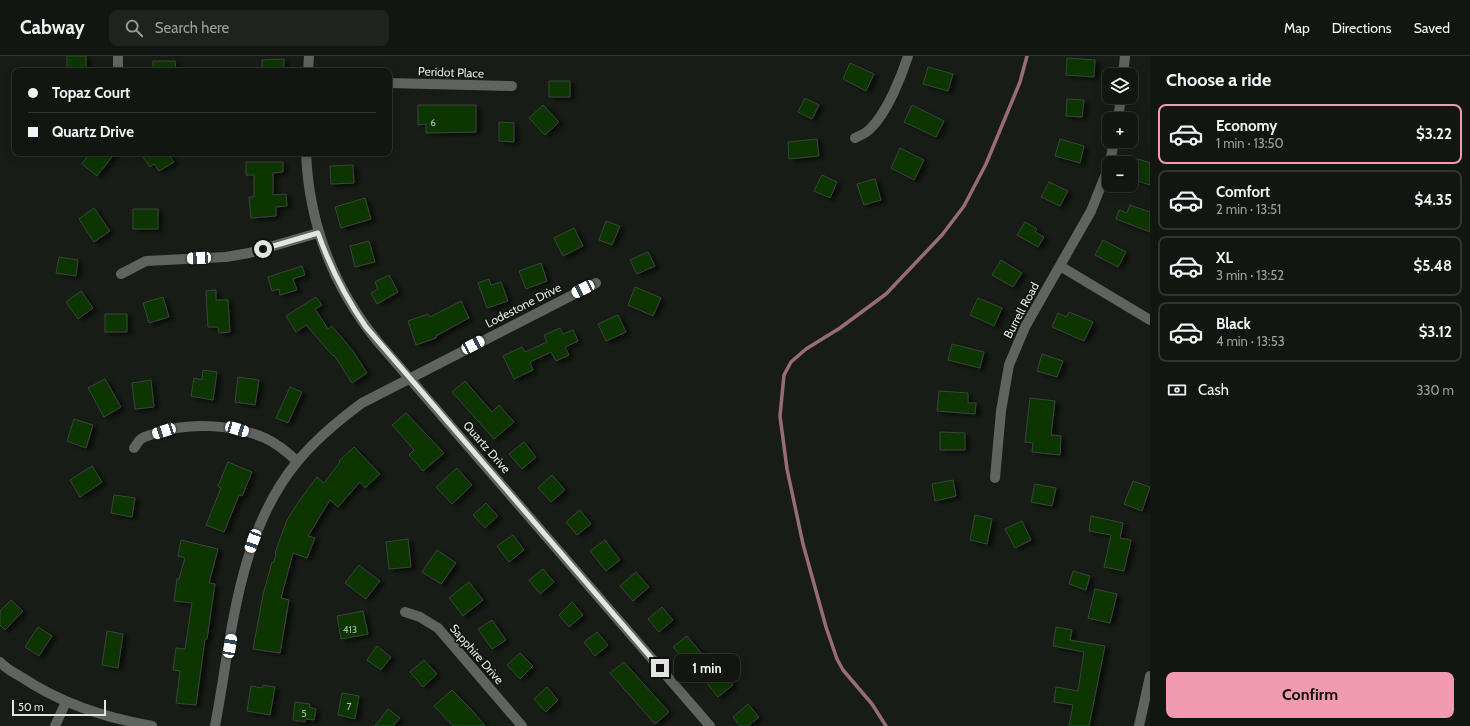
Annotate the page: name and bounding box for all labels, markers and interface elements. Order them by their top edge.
search box [109,10,389,46]
text: Cabway [20,16,85,39]
icon: search [123,17,145,39]
text: Search here [155,19,229,37]
text: Map [1284,19,1310,37]
text: Directions [1332,19,1392,37]
text: Saved [1414,19,1450,37]
street label: Peridot Place [418,63,484,81]
map controls [1102,68,1138,192]
button: layers [1102,68,1138,104]
text: Choose a ride [1166,69,1271,91]
text: Topaz Court [52,84,130,102]
button: + [1102,112,1138,148]
house number: 6 [430,116,436,129]
icon: car [1168,116,1204,152]
text: Economy [1216,117,1277,135]
text: Quartz Drive [52,123,134,141]
text: $3.22 [1416,125,1452,143]
text: 1 min · 13:50 [1216,135,1284,151]
button: − [1102,156,1138,192]
icon: car [1168,182,1204,218]
text: Comfort [1216,183,1270,201]
text: $4.35 [1415,191,1452,209]
text: 2 min · 13:51 [1216,201,1281,217]
route start [254,240,272,258]
icon: car [1168,248,1204,284]
text: XL [1216,249,1233,267]
car [187,251,211,265]
text: $5.48 [1414,257,1452,275]
text: 3 min · 13:52 [1216,267,1284,283]
car [570,278,596,300]
street label: Lodestone Drive [482,279,564,331]
street label: Burrell Road [1000,279,1042,341]
icon: car [1168,314,1204,350]
text: Black [1216,315,1251,333]
text: $3.12 [1419,323,1452,341]
text: 4 min · 13:53 [1216,333,1285,349]
car [460,334,486,356]
icon: cash [1166,379,1188,401]
text: Cash [1198,381,1229,399]
text: 330 m [1417,382,1454,398]
street label: Quartz Drive [460,418,514,476]
car [224,420,250,438]
car [151,422,177,440]
car [243,528,263,554]
street label: Sapphire Drive [447,621,507,687]
house number: 413 [343,623,357,636]
car [222,633,238,659]
callout: 1 min [674,654,740,682]
route end [651,659,669,677]
text: 1 min [692,660,722,676]
button: Confirm [1166,672,1454,718]
scale bar [12,698,106,717]
text: 50 m [18,700,44,714]
house number: 7 [346,700,352,713]
house number: 5 [301,707,307,720]

